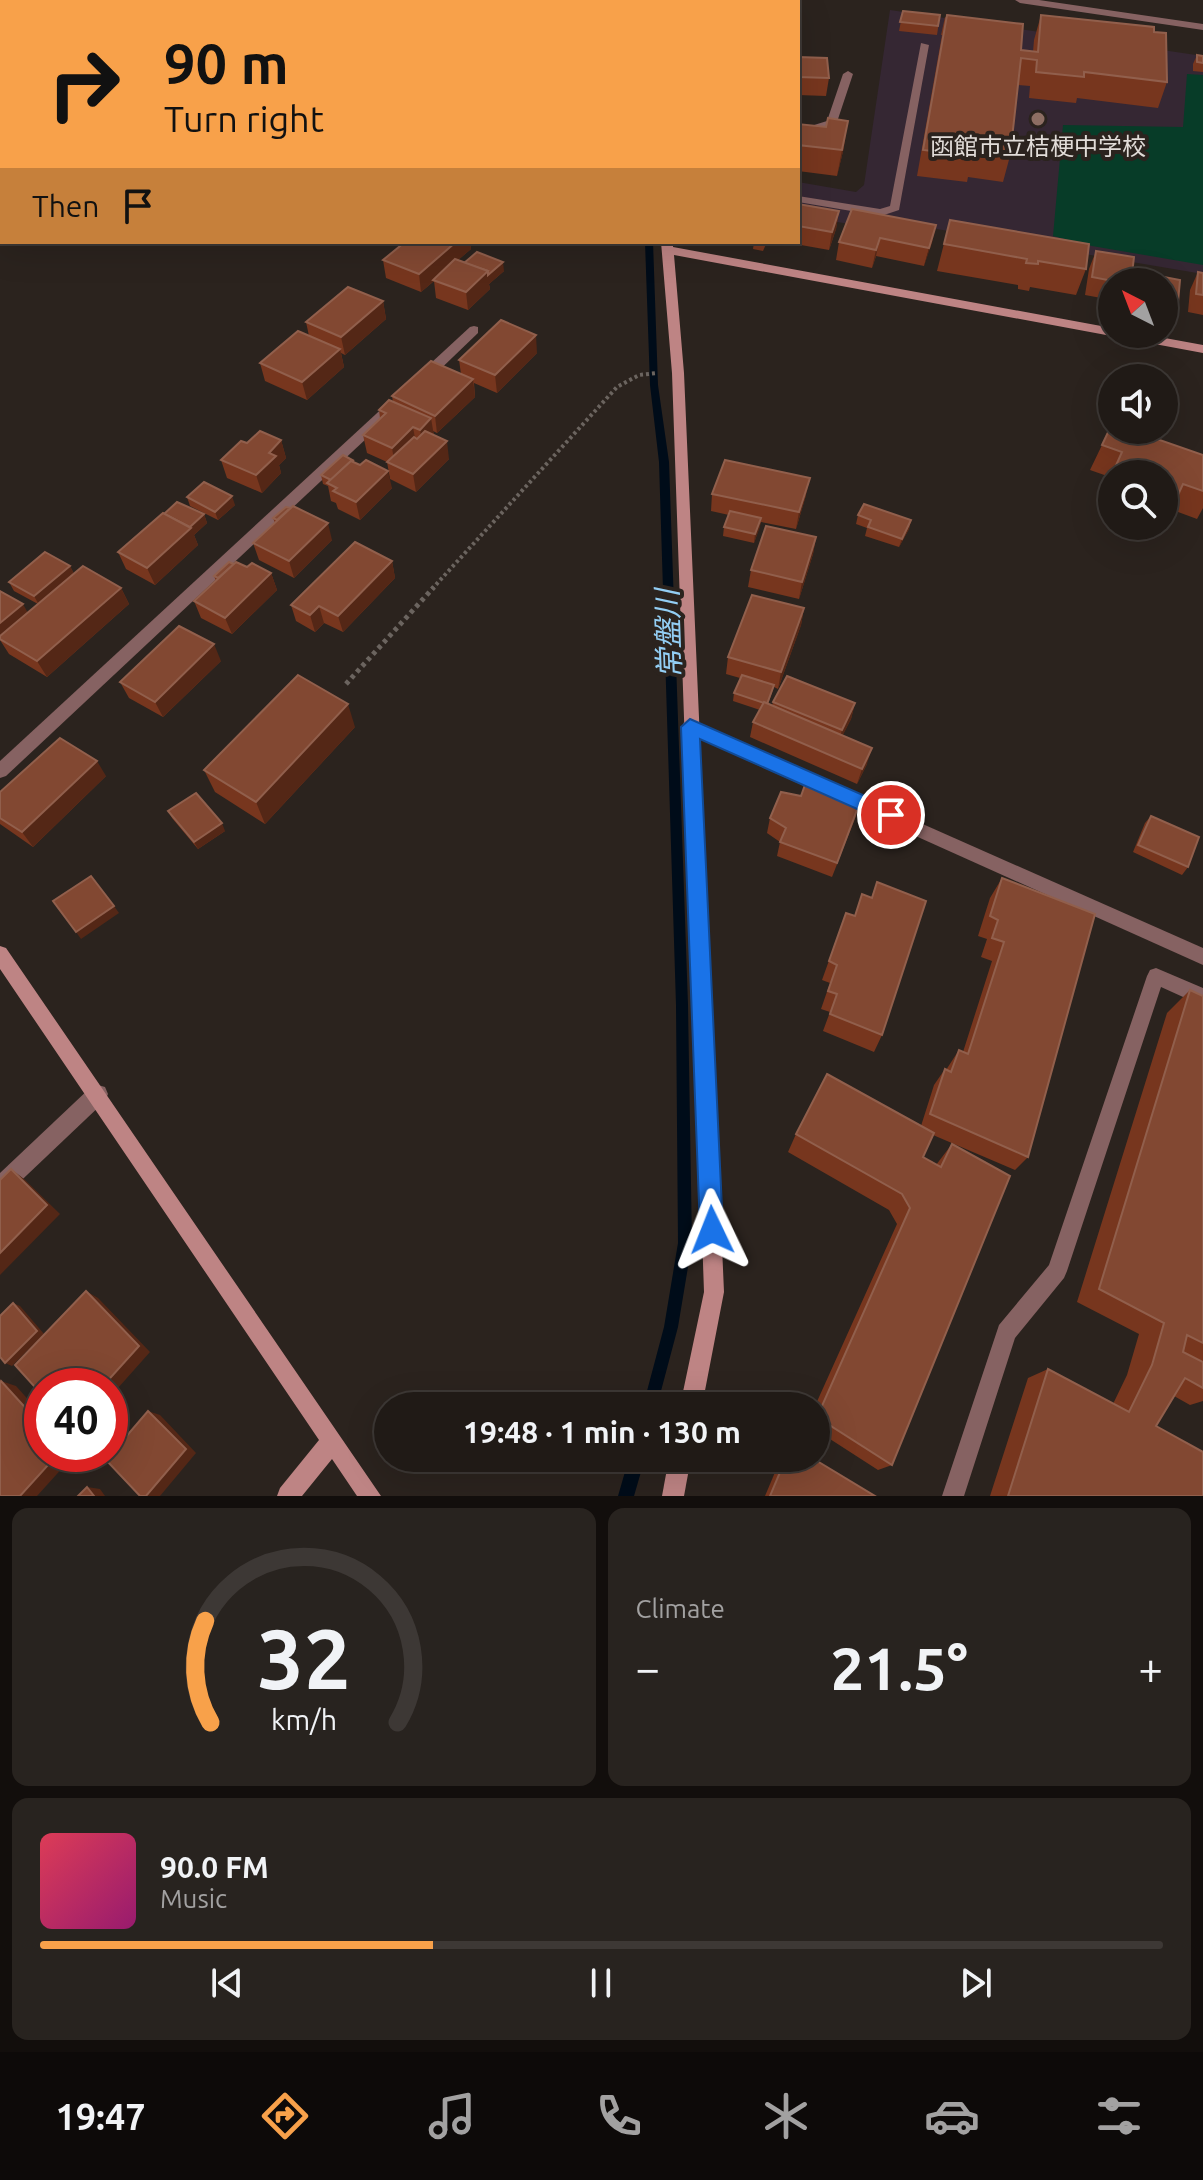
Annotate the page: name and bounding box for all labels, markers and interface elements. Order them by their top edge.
icon: right [32,32,136,136]
text: 90 m [164,32,289,95]
text: Turn right [164,98,324,139]
marker: 函館市立桔梗中学校 [1029,110,1047,128]
place label: 函館市立桔梗中学校 [930,133,1146,160]
icon: arrive [116,184,160,228]
text: Then [32,189,100,223]
north arrow [1098,268,1178,348]
map controls [1098,268,1178,540]
button: sound [1098,364,1178,444]
button: search [1098,460,1178,540]
water label: 常盤川 [649,585,687,680]
pin [857,781,925,849]
icon: arrive [869,793,913,837]
position arrow [670,1188,754,1272]
speed limit sign: 40 [24,1368,128,1472]
text: 19:48 · 1 min · 130 m [463,1415,741,1449]
text: Climate [636,1594,725,1623]
text: 32 [257,1611,351,1705]
text: 21.5° [831,1634,968,1701]
text: − [636,1643,660,1692]
text: + [1138,1643,1163,1692]
text: km/h [271,1703,337,1735]
text: 90.0 FM [160,1850,269,1884]
text: Music [160,1884,227,1913]
icon: previous [205,1961,249,2005]
icon: pause [579,1961,623,2005]
icon: next [954,1961,998,2005]
icon: directions [257,2088,313,2144]
icon: music [424,2088,480,2144]
icon: phone [591,2088,647,2144]
icon: climate [758,2088,814,2144]
icon: car [924,2088,980,2144]
icon: filters [1091,2088,1147,2144]
text: 19:47 [55,2096,146,2137]

